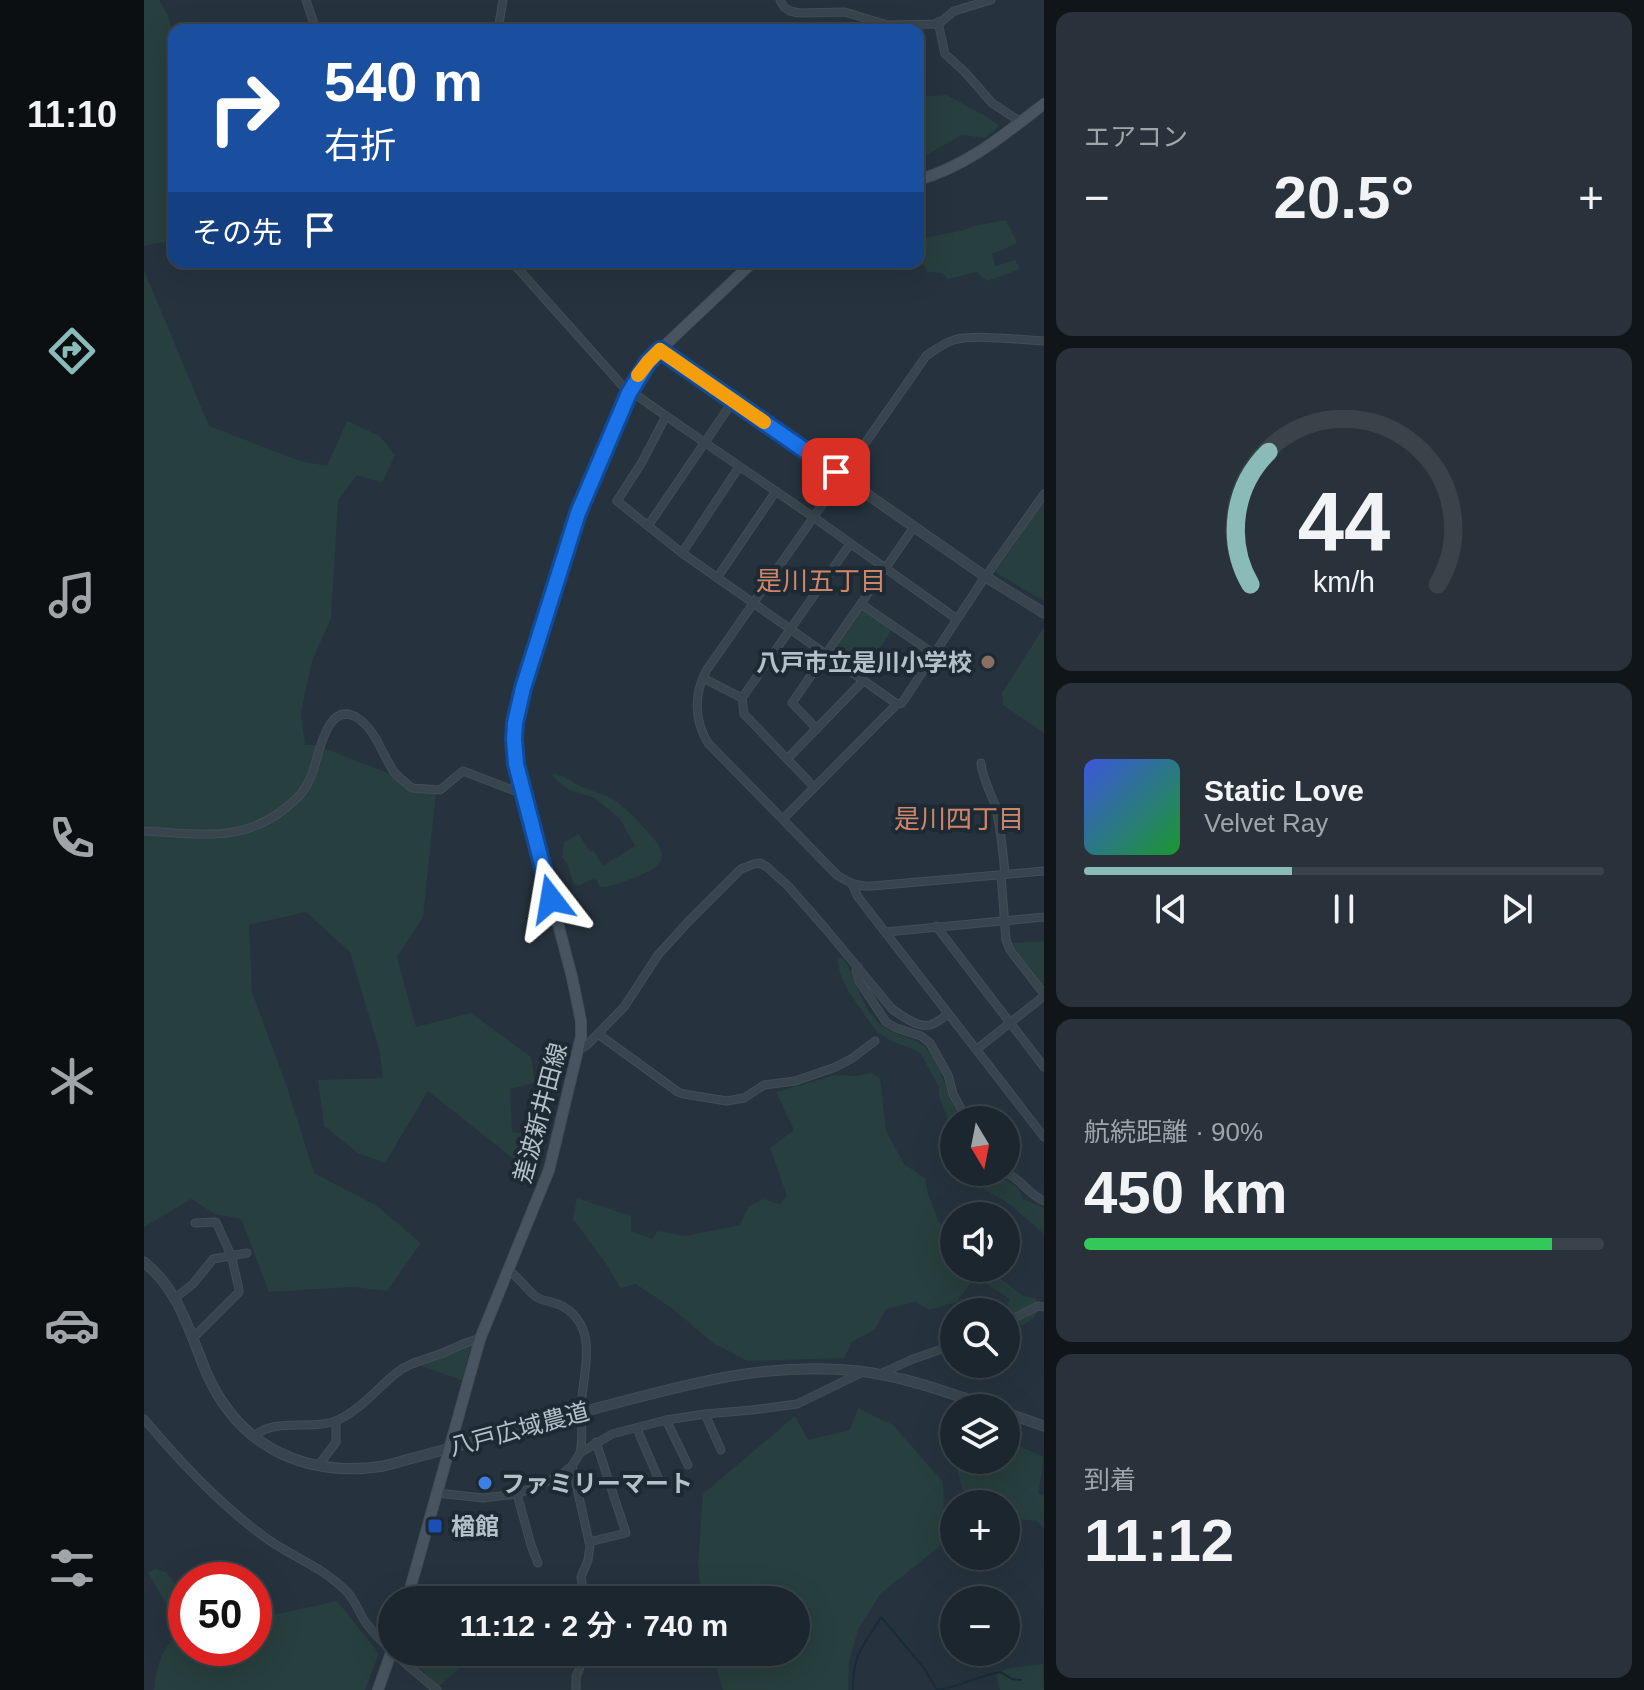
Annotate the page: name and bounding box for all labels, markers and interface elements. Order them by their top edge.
text: 540 m [324,50,483,113]
icon: right [192,56,296,160]
text: 11:10 [27,94,117,135]
text: エアコン [1084,122,1188,152]
text: 右折 [324,125,396,166]
text: 20.5° [1274,164,1414,231]
text: − [1084,173,1110,222]
text: + [1578,173,1604,222]
icon: arrive [298,208,342,252]
text: その先 [192,216,282,249]
icon: directions [44,323,100,379]
pin [802,438,870,506]
icon: arrive [814,450,858,494]
text: 44 [1298,476,1390,569]
district label: 是川五丁目 [756,566,886,596]
icon: music [44,567,100,623]
text: km/h [1313,567,1375,599]
place label: 八戸市立是川小学校 [756,649,972,676]
marker: 八戸市立是川小学校 [979,653,997,671]
text: Static Love [1204,774,1364,807]
district label: 是川四丁目 [894,804,1024,834]
text: Velvet Ray [1204,808,1328,838]
icon: phone [44,810,100,866]
position arrow [509,857,593,941]
icon: previous [1149,887,1193,931]
icon: pause [1322,887,1366,931]
icon: next [1495,887,1539,931]
street label: 差波新井田線 [508,1040,572,1186]
icon: climate [44,1053,100,1109]
north arrow [940,1106,1020,1186]
map controls [940,1106,1020,1666]
text: 航続距離 · 90% [1084,1117,1263,1147]
text: 450 km [1084,1159,1288,1226]
button: sound [940,1202,1020,1282]
icon: car [44,1297,100,1353]
button: search [940,1298,1020,1378]
button: layers [940,1394,1020,1474]
street label: 八戸広域農道 [446,1397,592,1461]
text: 到着 [1084,1465,1136,1495]
place label: ファミリーマート [501,1470,693,1497]
marker: ファミリーマート [476,1474,494,1492]
button: + [940,1490,1020,1570]
text: 11:12 [1084,1507,1234,1574]
place label: 楢館 [451,1513,499,1540]
marker: 楢館 [426,1517,444,1535]
icon: filters [44,1540,100,1596]
speed limit sign: 50 [168,1562,272,1666]
button: − [940,1586,1020,1666]
text: 11:12 · 2 分 · 740 m [460,1609,728,1642]

